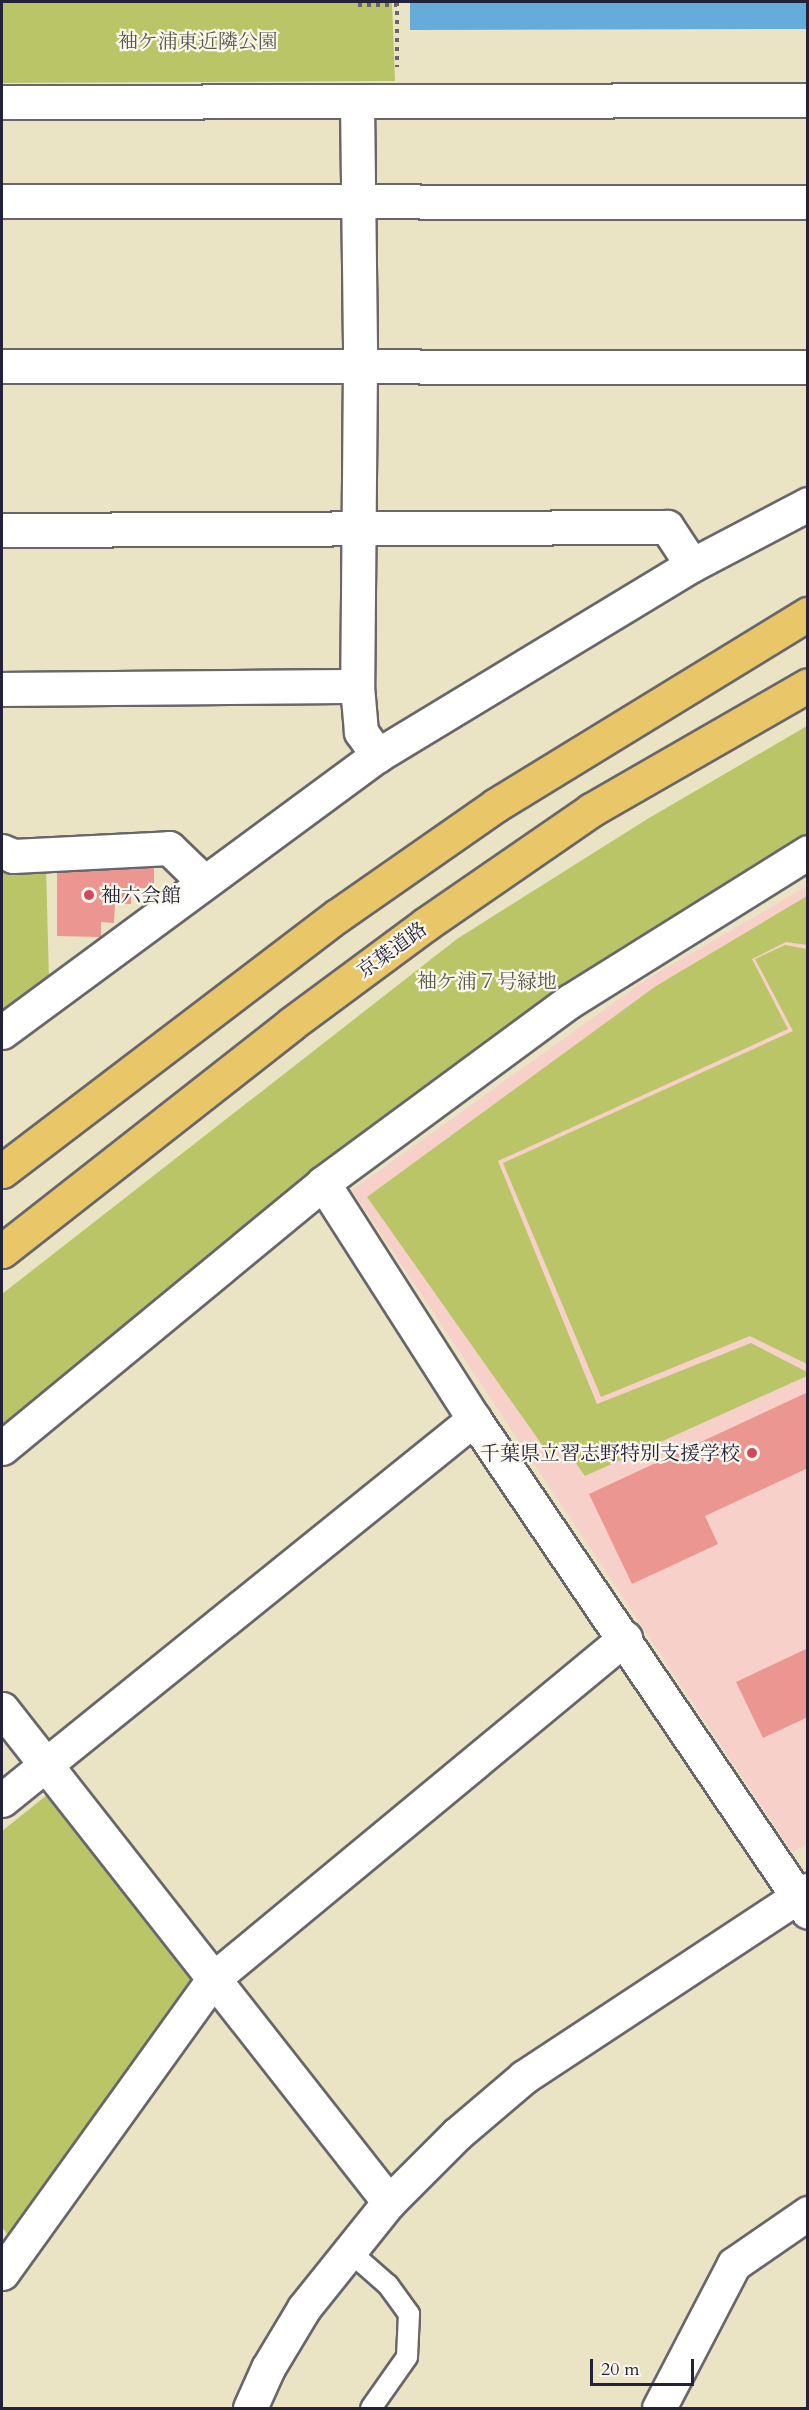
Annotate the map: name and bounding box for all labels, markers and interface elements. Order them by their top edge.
park label: 袖ケ浦東近隣公園 [118,29,278,53]
place label: 袖六会館 [101,883,181,907]
marker: 袖六会館 [82,888,96,902]
street label: 京葉道路 [353,917,431,983]
park label: 袖ケ浦７号緑地 [417,969,557,993]
place label: 千葉県立習志野特別支援学校 [480,1441,740,1465]
marker: 千葉県立習志野特別支援学校 [745,1446,759,1460]
scale bar [593,2347,696,2385]
text: 20 m [601,2357,640,2382]

